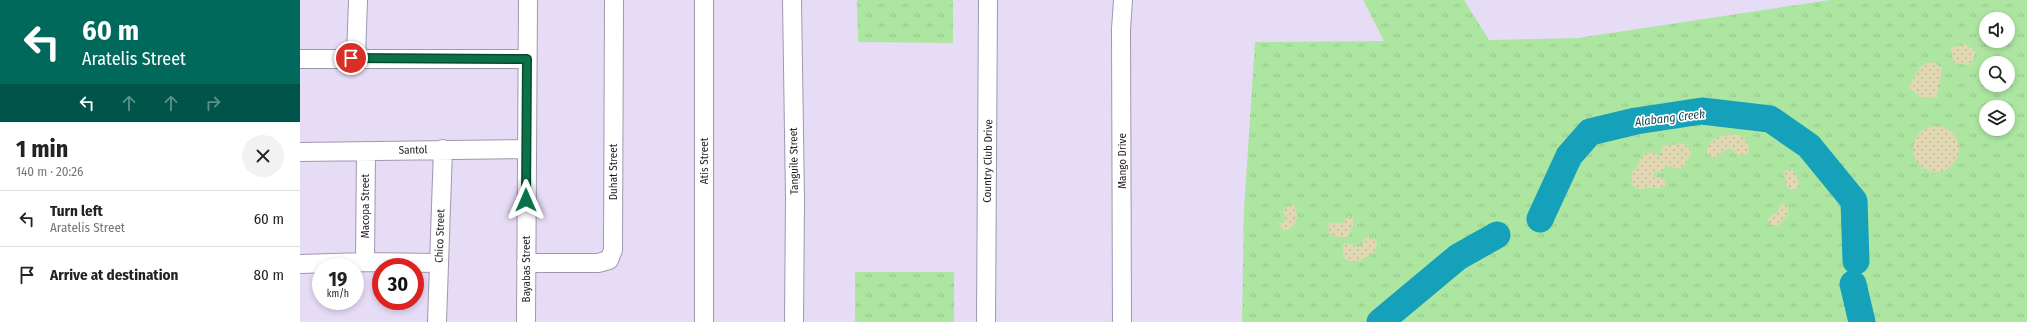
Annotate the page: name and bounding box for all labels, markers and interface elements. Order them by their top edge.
map controls [1979,12,2015,136]
button: sound [1979,12,2015,48]
text: 60 m [82,14,139,47]
icon: left [16,16,68,68]
pin [334,41,368,75]
icon: arrive [340,47,362,69]
text: Aratelis Street [82,48,186,70]
button: search [1979,56,2015,92]
icon: left [76,92,98,114]
icon: ahead [118,92,140,114]
icon: ahead [160,92,182,114]
icon: right [202,92,224,114]
button: layers [1979,100,2015,136]
water label: Alabang Creek [1633,107,1706,129]
street label: Country Club Drive [981,119,995,203]
street label: Tanguile Street [787,127,801,195]
street label: Mango Drive [1116,133,1129,189]
text: 1 min [16,135,68,163]
button: close [242,135,284,177]
street label: Atis Street [698,137,711,184]
street label: Santol [399,143,428,157]
street label: Duhat Street [607,143,620,200]
text: 140 m · 20:26 [16,164,84,179]
street label: Macopa Street [359,173,372,238]
position arrow [505,179,547,221]
text: Turn left [50,202,103,220]
icon: left [16,208,38,230]
street label: Chico Street [433,208,447,263]
text: 60 m [254,210,284,228]
text: Aratelis Street [50,220,125,235]
street label: Bayabas Street [520,235,533,302]
speed limit sign: 30 [372,258,424,310]
icon: arrive [16,264,38,286]
text: Arrive at destination [50,266,178,284]
text: 80 m [254,266,284,284]
text: 19 [329,267,347,291]
text: km/h [327,288,349,300]

